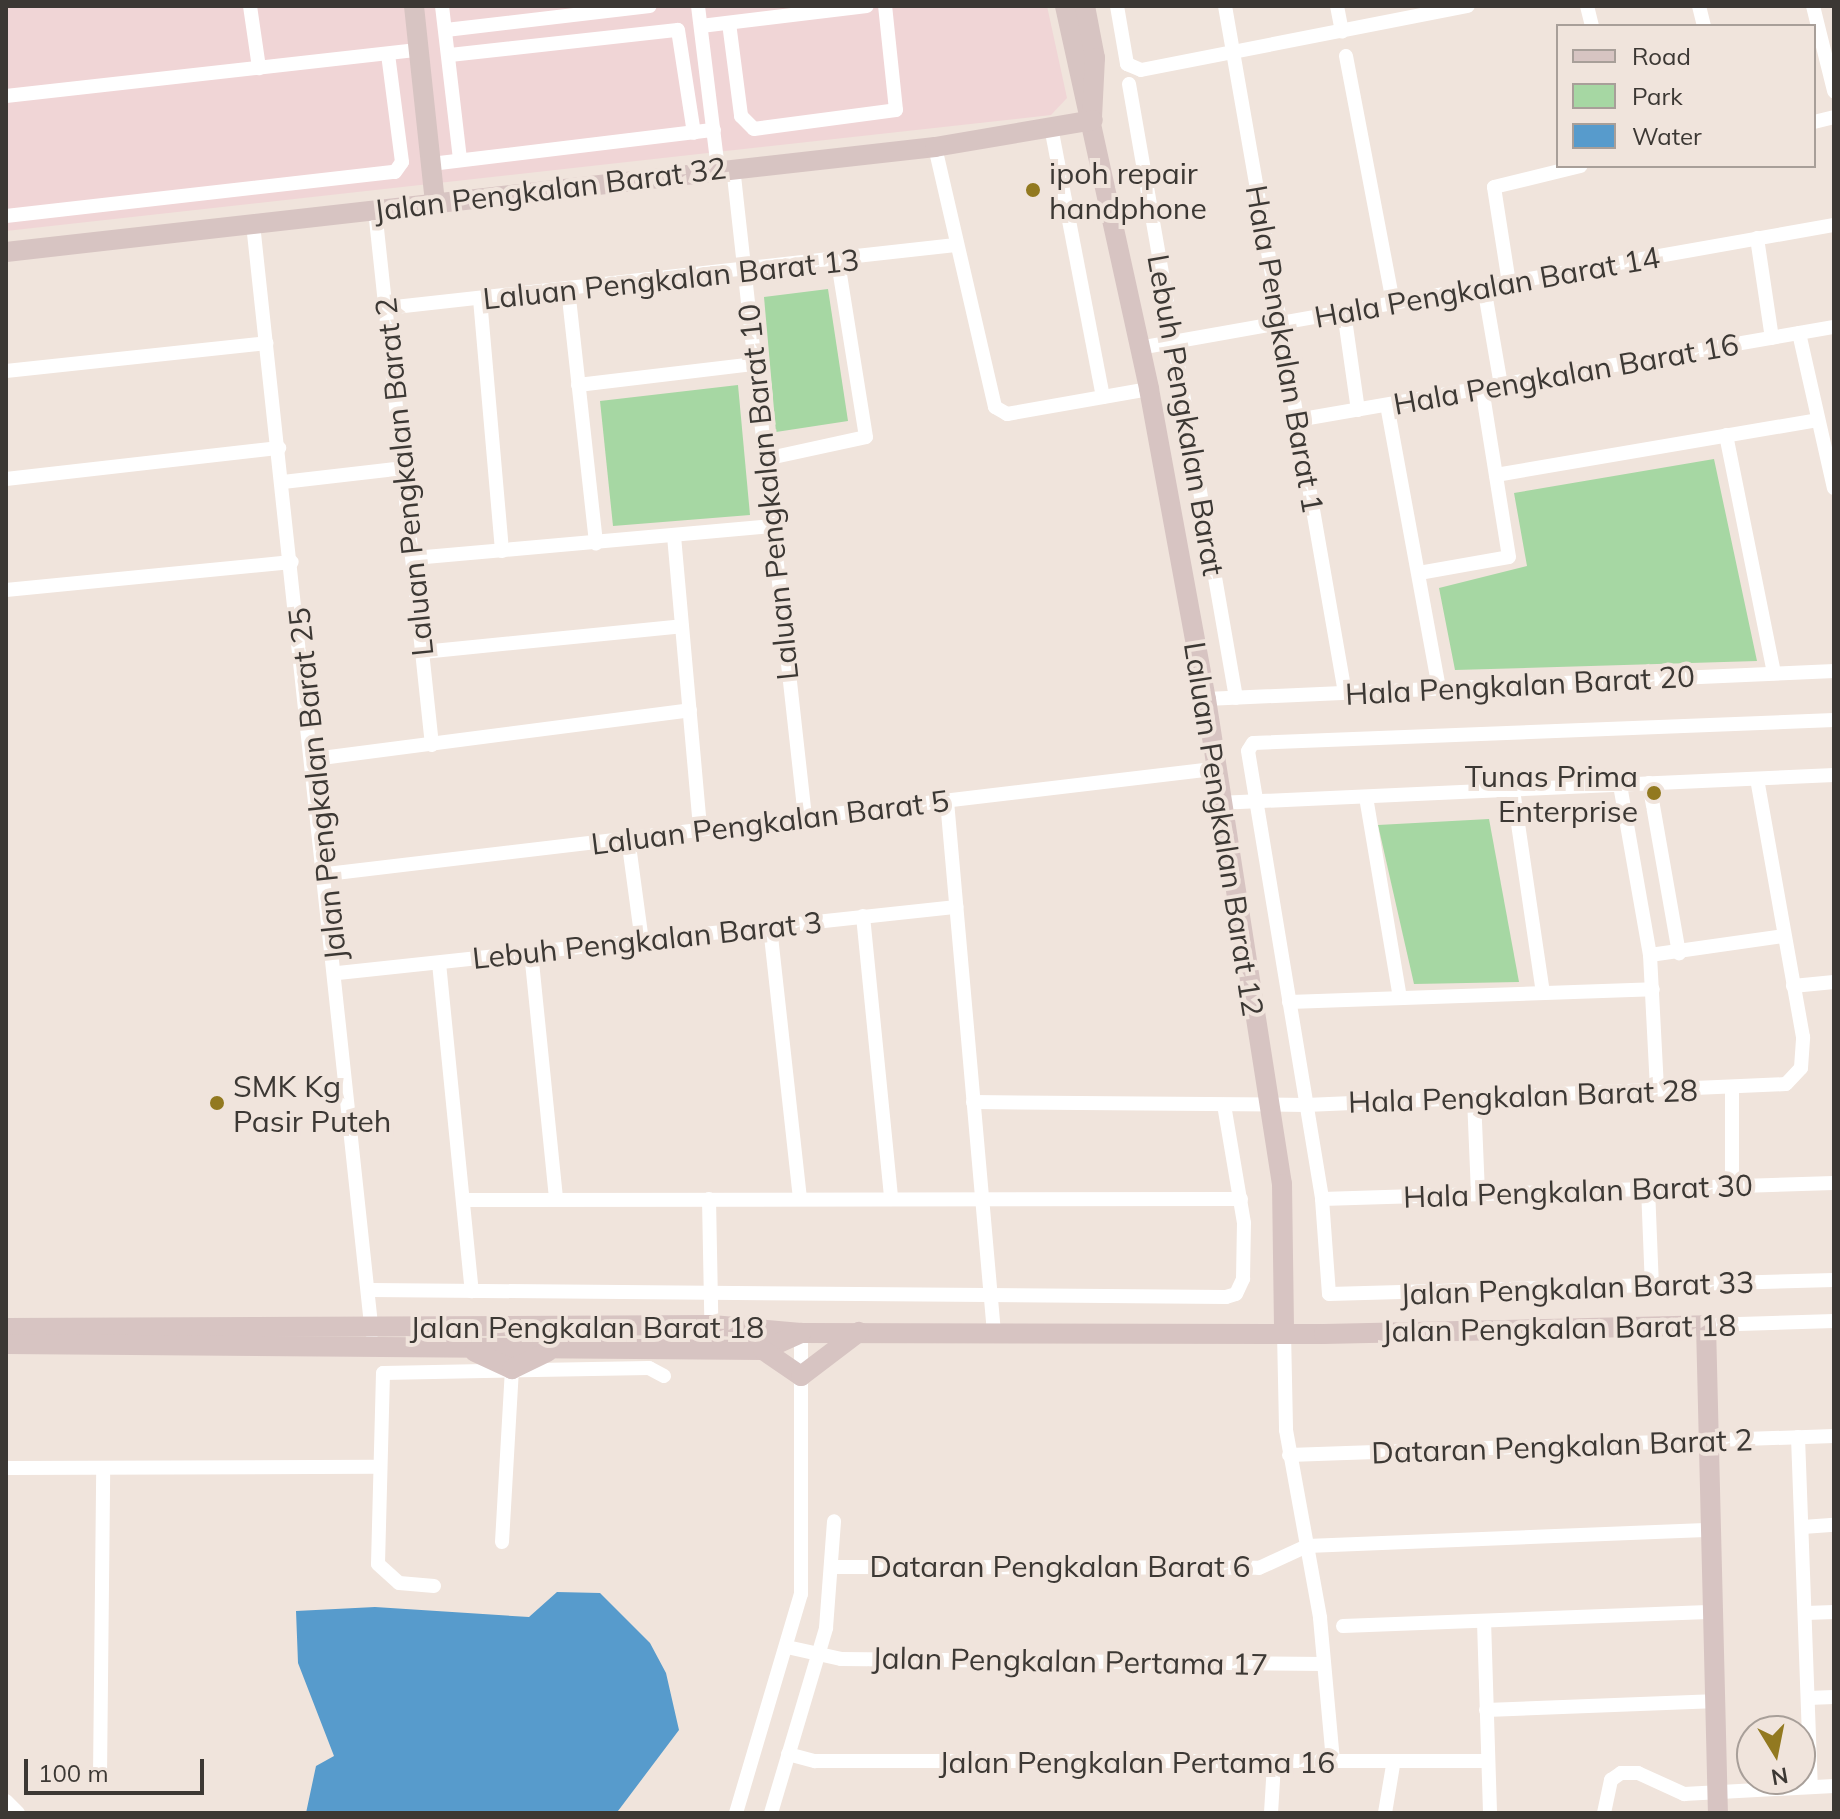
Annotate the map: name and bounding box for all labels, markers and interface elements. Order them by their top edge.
legend [1556,24,1816,168]
text: Road [1632,41,1691,71]
text: Park [1632,81,1683,111]
text: Water [1632,121,1702,151]
street label: Jalan Pengkalan Barat 32 [372,150,728,228]
place label: ipoh repair handphone [1049,155,1207,226]
marker: ipoh repair handphone [1024,181,1042,199]
street label: Hala Pengkalan Barat 1 [1238,182,1332,516]
street label: Hala Pengkalan Barat 14 [1311,239,1663,335]
street label: Laluan Pengkalan Barat 13 [481,241,861,317]
street label: Lebuh Pengkalan Barat [1140,252,1232,578]
street label: Laluan Pengkalan Barat 2 [367,296,441,658]
street label: Laluan Pengkalan Barat 10 [730,302,806,682]
street label: Hala Pengkalan Barat 16 [1390,326,1742,422]
street label: Jalan Pengkalan Barat 25 [281,606,353,962]
street label: Laluan Pengkalan Barat 12 [1177,639,1271,1019]
street label: Hala Pengkalan Barat 20 [1344,658,1696,712]
place label: Tunas Prima Enterprise [1465,758,1638,828]
street label: Laluan Pengkalan Barat 5 [589,782,951,862]
marker: Tunas Prima Enterprise [1645,784,1663,802]
street label: Lebuh Pengkalan Barat 3 [470,904,824,976]
place label: SMK Kg Pasir Puteh [233,1068,391,1138]
street label: Hala Pengkalan Barat 28 [1347,1072,1699,1120]
marker: SMK Kg Pasir Puteh [208,1094,226,1112]
street label: Hala Pengkalan Barat 30 [1402,1167,1754,1215]
street label: Jalan Pengkalan Barat 33 [1399,1264,1755,1312]
street label: Jalan Pengkalan Barat 18 [1381,1307,1737,1349]
street label: Jalan Pengkalan Barat 18 [410,1309,764,1345]
street label: Dataran Pengkalan Barat 2 [1371,1421,1753,1471]
street label: Dataran Pengkalan Barat 6 [869,1548,1251,1584]
street label: Jalan Pengkalan Pertama 17 [871,1640,1269,1682]
north arrow [1736,1715,1816,1795]
scale bar [28,1743,208,1793]
street label: Jalan Pengkalan Pertama 16 [939,1744,1335,1780]
text: 100 m [38,1758,109,1788]
text: N [1769,1761,1790,1792]

